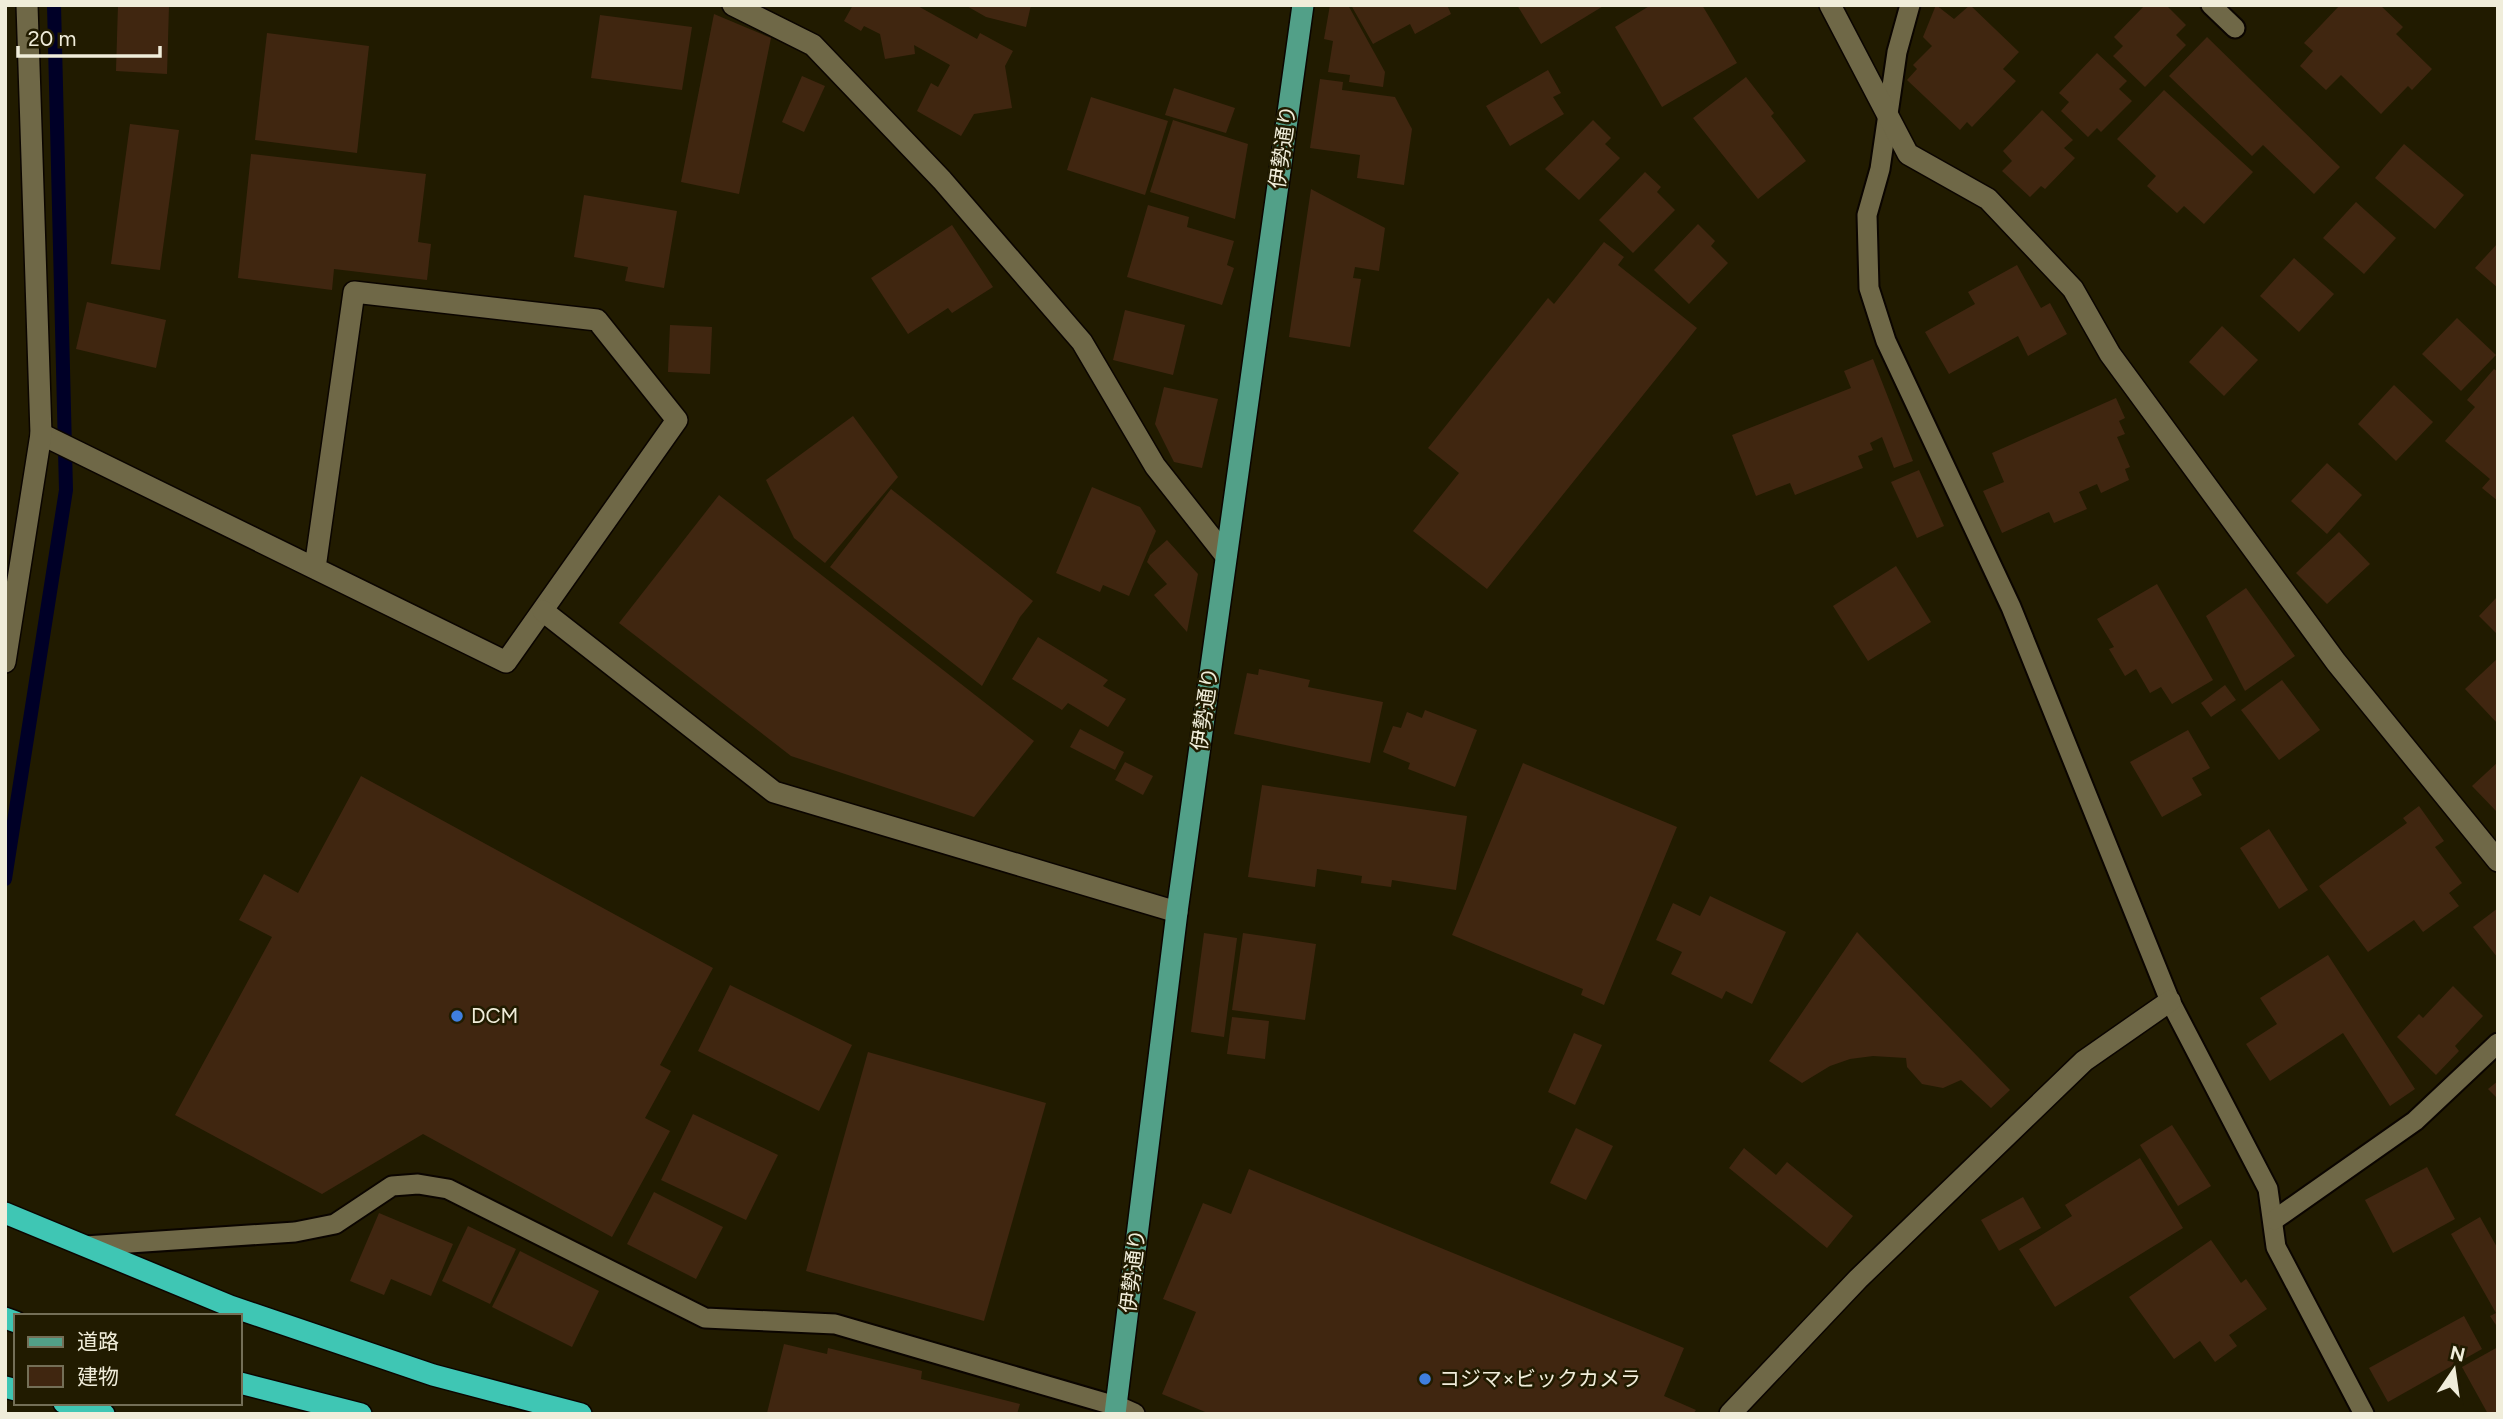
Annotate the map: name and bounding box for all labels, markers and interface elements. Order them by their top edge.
scale bar [18,14,159,58]
text: 20 m [28,26,76,51]
street label: 伊勢通り [1264,104,1301,190]
street label: 伊勢通り [1186,666,1223,752]
place label: DCM [471,1003,518,1028]
marker: DCM [449,1008,465,1024]
street label: 伊勢通り [1115,1228,1150,1314]
legend [14,1314,242,1405]
text: 道路 [77,1329,119,1354]
north arrow [2419,1335,2489,1405]
text: N [2448,1341,2467,1367]
text: 建物 [77,1364,119,1389]
place label: コジマ×ビックカメラ [1439,1366,1641,1391]
marker: コジマ×ビックカメラ [1417,1371,1433,1387]

